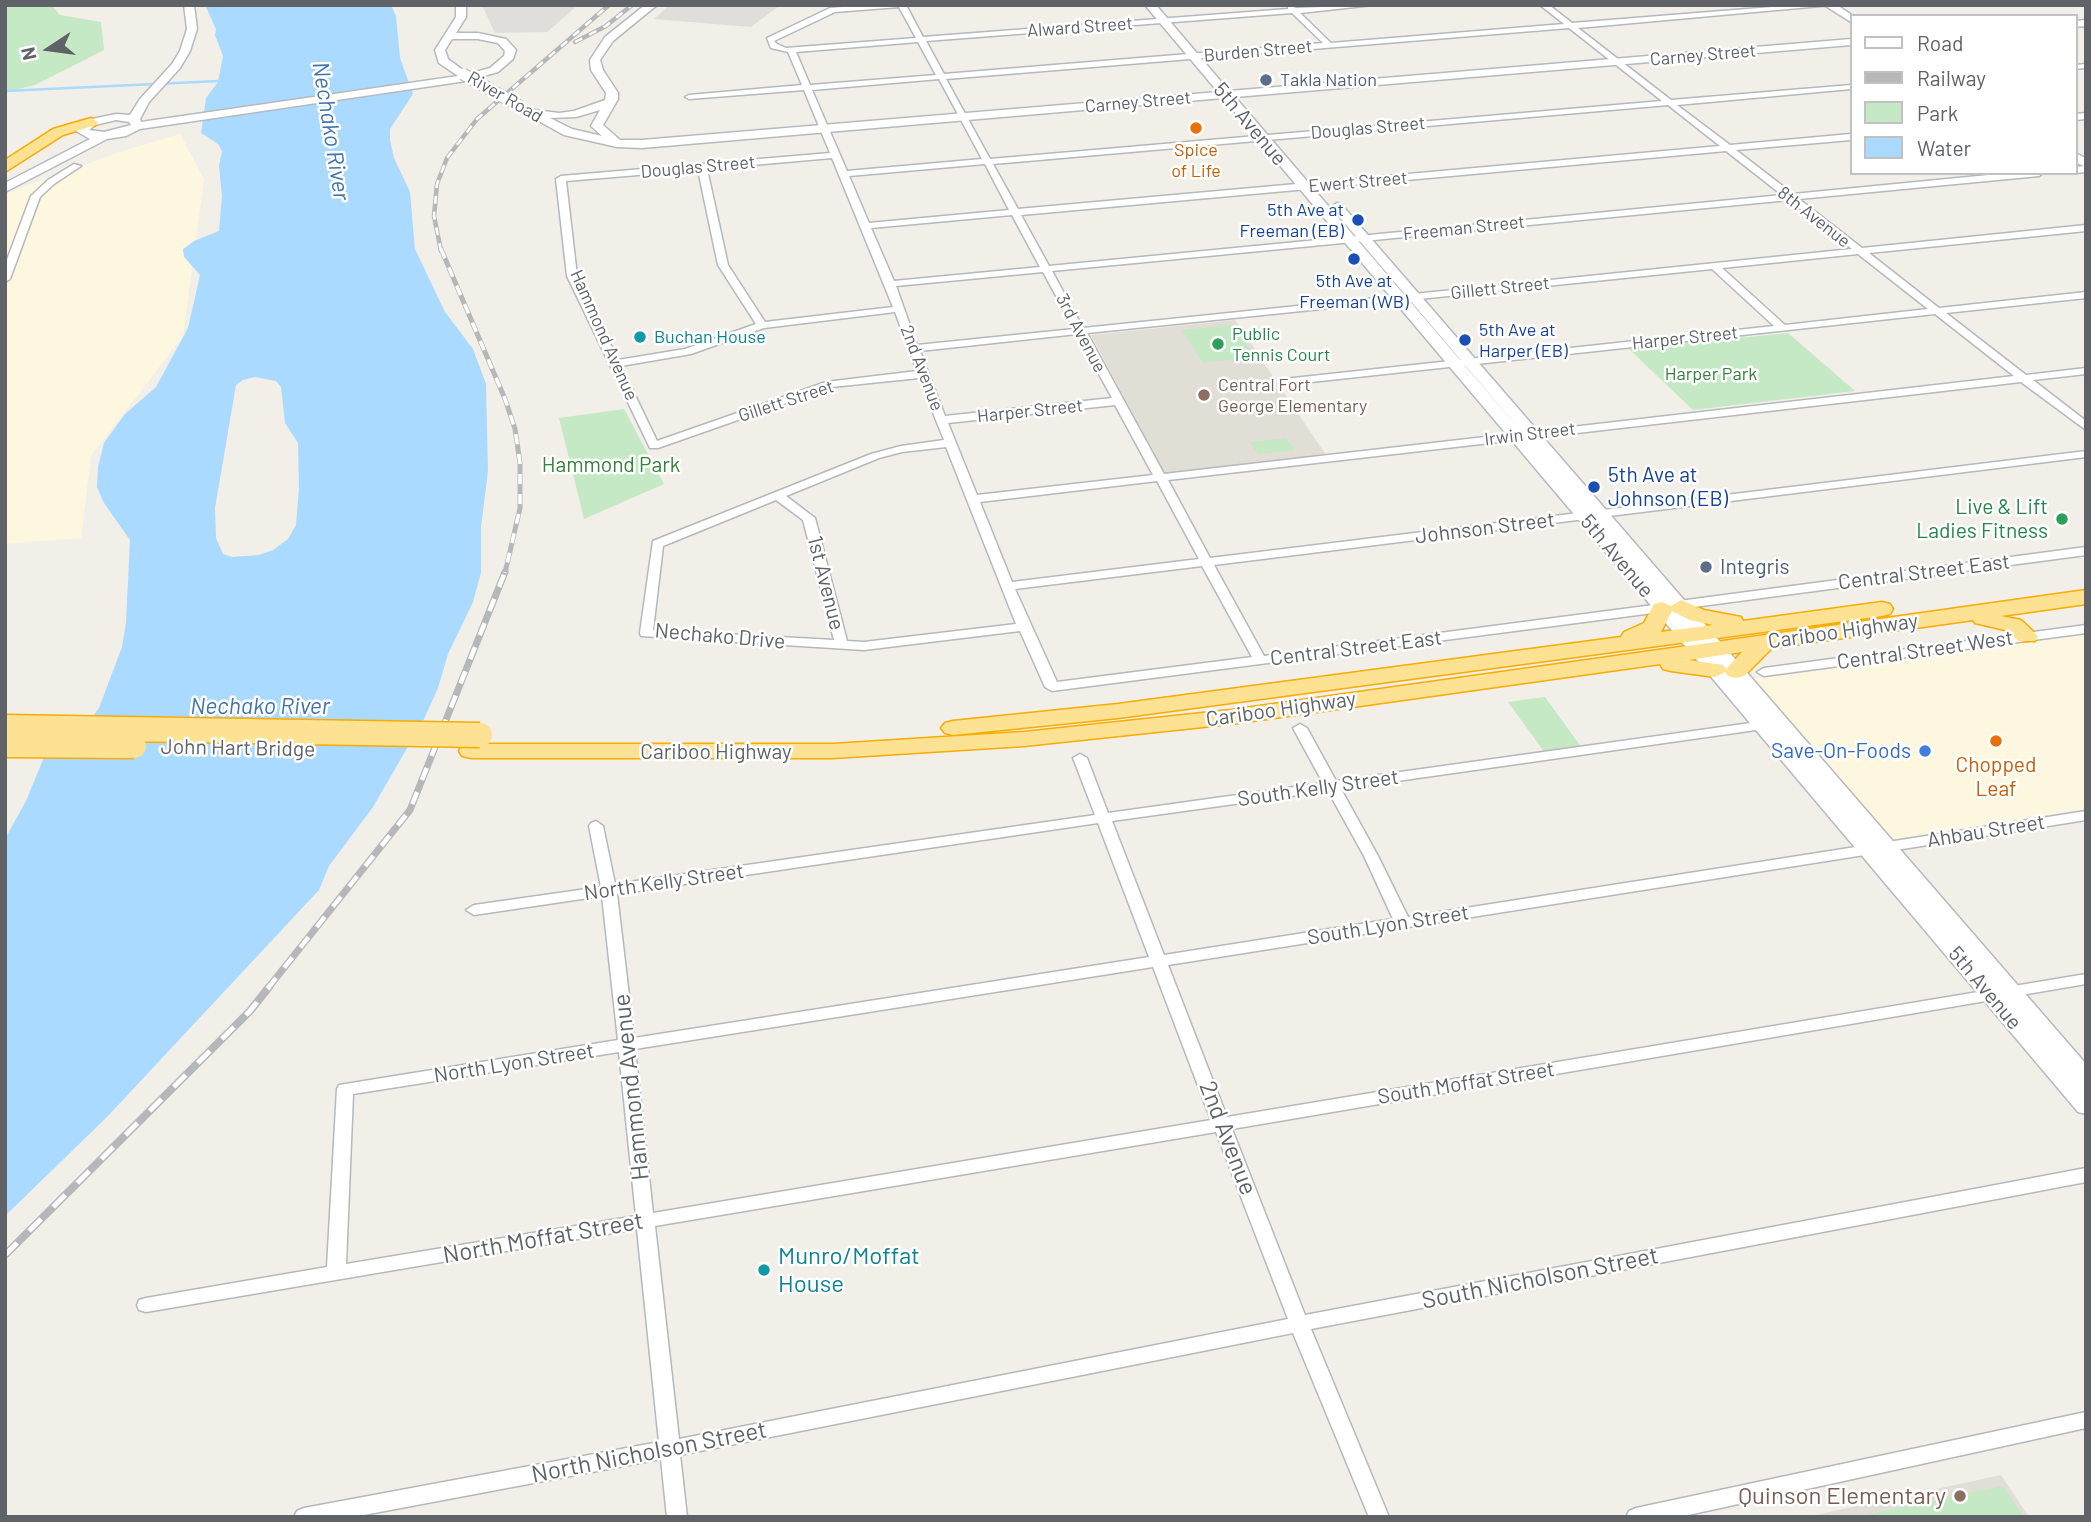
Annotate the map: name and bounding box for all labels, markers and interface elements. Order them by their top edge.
street label: Alward Street [1026,13,1134,41]
north arrow [14,14,84,84]
legend [1850,14,2077,175]
text: Road [1917,30,1963,55]
street label: Burden Street [1203,35,1313,67]
street label: Carney Street [1649,40,1757,70]
text: N [15,45,41,63]
water label: Nechako River [306,60,356,202]
text: Railway [1917,65,1986,90]
street label: River Road [463,67,547,127]
place label: Takla Nation [1280,69,1377,91]
marker: Takla Nation [1258,72,1274,88]
street label: 5th Avenue [1208,77,1292,171]
street label: Carney Street [1084,87,1192,117]
text: Park [1917,100,1958,125]
street label: Douglas Street [1310,112,1426,144]
marker: Spice of Life [1188,120,1204,136]
text: Water [1917,135,1971,160]
place label: Spice of Life [1171,139,1221,182]
street label: Douglas Street [640,151,756,183]
street label: Ewert Street [1308,167,1408,197]
street label: 8th Avenue [1773,182,1855,252]
place label: 5th Ave at Freeman (EB) [1239,199,1344,242]
street label: Freeman Street [1402,211,1526,245]
marker: 5th Ave at Freeman (EB) [1350,212,1366,228]
marker: 5th Ave at Freeman (WB) [1346,251,1362,267]
street label: Hammond Avenue [566,266,642,404]
place label: 5th Ave at Freeman (WB) [1299,270,1409,312]
street label: Gillett Street [1450,272,1550,304]
street label: 3rd Avenue [1051,290,1111,376]
place label: 5th Ave at Harper (EB) [1479,319,1568,362]
street label: 2nd Avenue [896,322,948,414]
street label: Harper Street [1631,322,1739,354]
place label: Public Tennis Court [1232,323,1331,366]
place label: Buchan House [654,326,766,348]
marker: Buchan House [632,329,648,345]
marker: 5th Ave at Harper (EB) [1457,332,1473,348]
marker: Public Tennis Court [1210,336,1226,352]
park label: Harper Park [1665,363,1757,385]
place label: Central Fort George Elementary [1218,374,1367,416]
street label: Gillett Street [735,375,837,427]
marker: Central Fort George Elementary [1196,387,1212,403]
street label: Harper Street [976,395,1084,427]
street label: Irwin Street [1483,418,1577,450]
park label: Hammond Park [542,452,680,478]
place label: 5th Ave at Johnson (EB) [1608,462,1728,512]
marker: 5th Ave at Johnson (EB) [1586,479,1602,495]
place label: Live & Lift Ladies Fitness [1916,494,2048,544]
street label: Johnson Street [1414,507,1556,549]
street label: 5th Avenue [1575,509,1659,603]
marker: Live & Lift Ladies Fitness [2054,511,2070,527]
street label: 1st Avenue [802,533,850,633]
street label: Central Street East [1837,549,2011,595]
place label: Integris [1720,554,1790,580]
marker: Integris [1698,559,1714,575]
street label: Cariboo Highway [1766,608,1920,654]
street label: Nechako Drive [654,618,786,654]
street label: Central Street East [1269,625,1443,671]
street label: Central Street West [1835,625,2015,675]
street label: Cariboo Highway [1204,686,1358,732]
water label: Nechako River [190,692,330,720]
marker: Chopped Leaf [1988,733,2004,749]
street label: John Hart Bridge [160,734,316,762]
place label: Save-On-Foods [1771,738,1911,764]
street label: Cariboo Highway [640,739,792,765]
marker: Save-On-Foods [1917,743,1933,759]
place label: Chopped Leaf [1955,752,2037,802]
street label: South Kelly Street [1236,764,1400,812]
street label: Ahbau Street [1925,809,2047,853]
street label: North Kelly Street [582,858,746,906]
street label: South Lyon Street [1305,900,1471,950]
street label: 5th Avenue [1943,941,2027,1035]
street label: Hammond Avenue [607,992,655,1182]
street label: North Lyon Street [432,1038,596,1088]
street label: South Moffat Street [1376,1057,1556,1109]
street label: 2nd Avenue [1193,1077,1263,1199]
street label: North Moffat Street [441,1206,645,1270]
street label: South Nicholson Street [1419,1241,1661,1315]
place label: Munro/Moffat House [778,1242,920,1298]
marker: Munro/Moffat House [756,1262,772,1278]
street label: North Nicholson Street [529,1415,769,1489]
place label: Quinson Elementary [1738,1482,1946,1510]
marker: Quinson Elementary [1952,1488,1968,1504]

